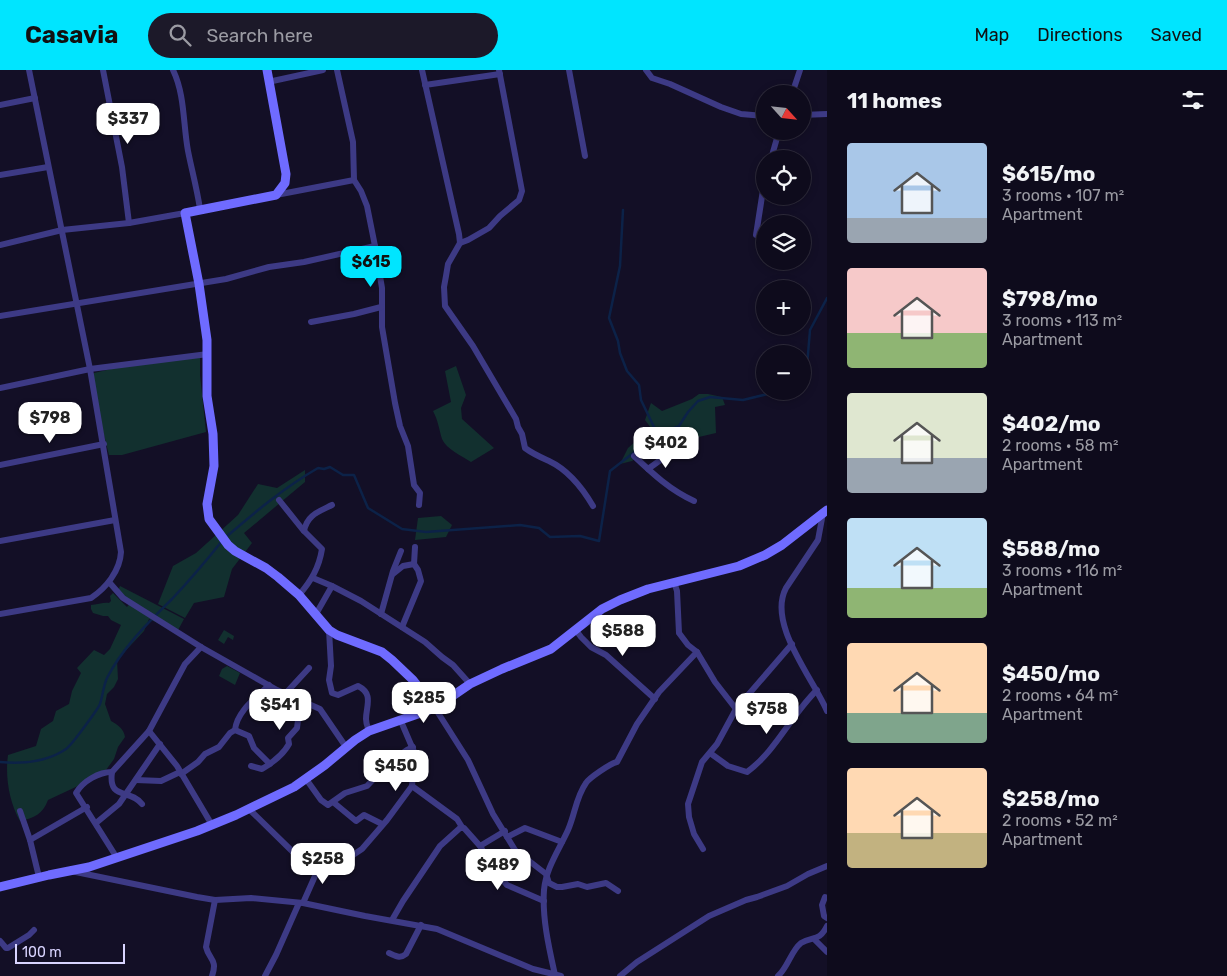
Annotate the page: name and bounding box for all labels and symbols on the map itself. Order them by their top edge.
north arrow [756,85,811,140]
pin: $337 [98,102,158,145]
pin: $615 [341,246,401,288]
pin: $798 [20,402,80,444]
pin: $402 [636,426,696,469]
pin: $588 [593,614,653,657]
pin: $285 [394,682,454,724]
pin: $541 [250,688,310,731]
pin: $758 [737,692,797,735]
pin: $450 [366,750,426,792]
pin: $258 [293,842,353,885]
pin: $489 [468,848,528,891]
scale bar [15,941,125,964]

